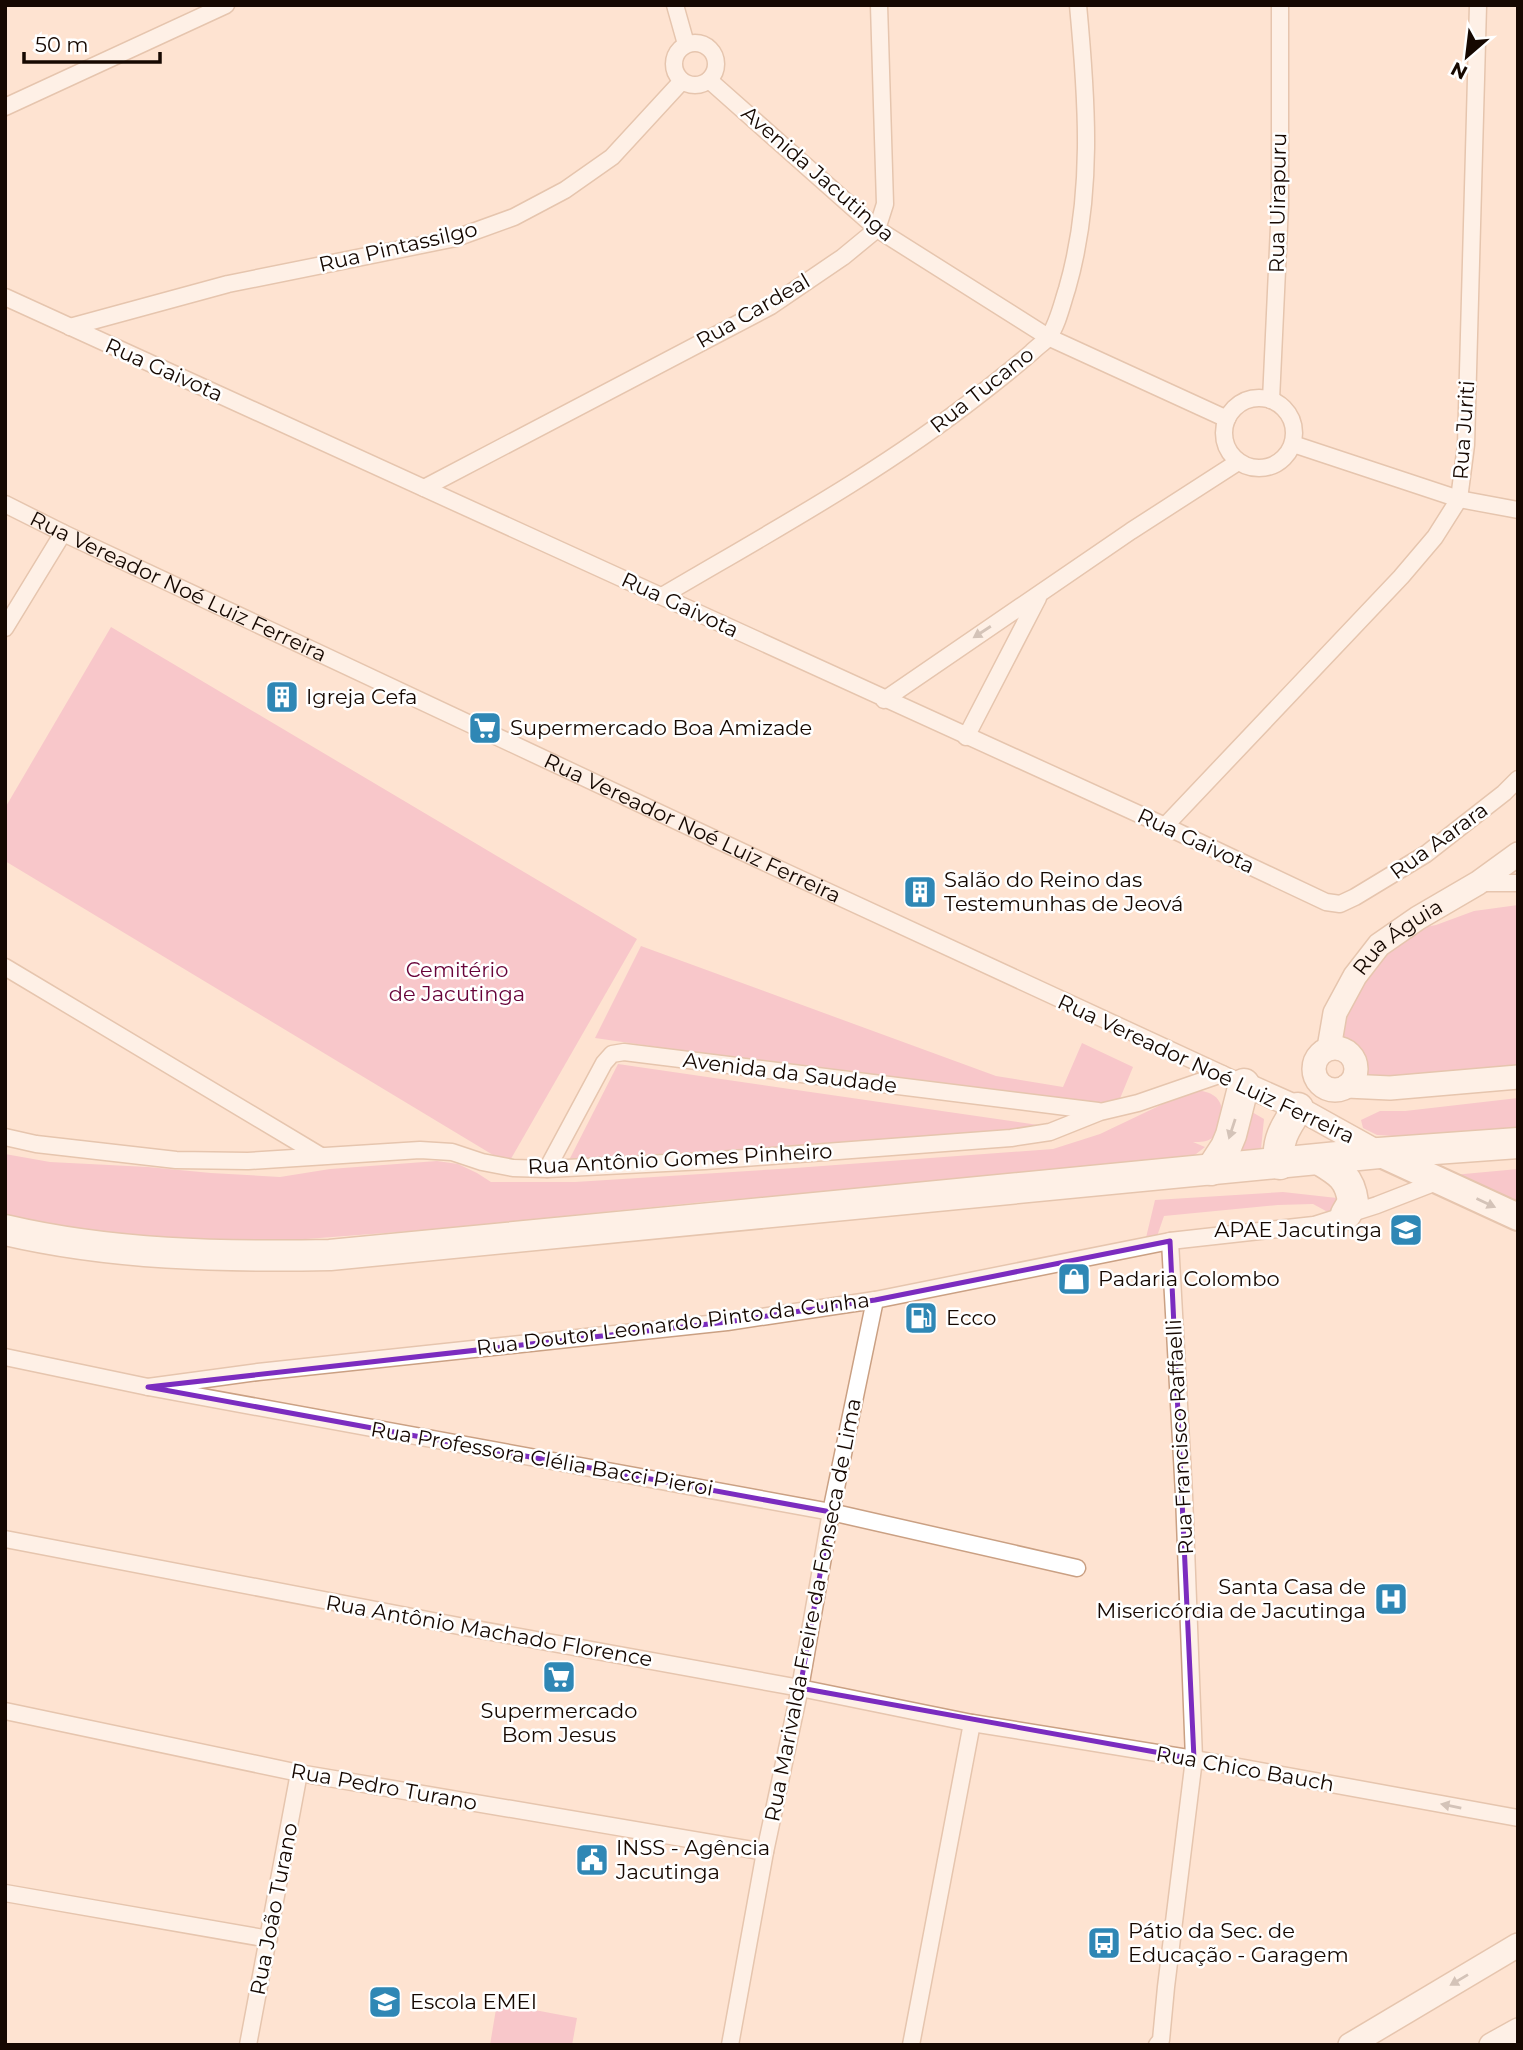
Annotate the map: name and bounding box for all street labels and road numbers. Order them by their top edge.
street label: Avenida Jacutinga [737,100,900,247]
street label: Rua Uirapuru [1264,133,1291,273]
street label: Rua Pintassilgo [316,216,480,277]
street label: Rua Cardeal [691,268,814,353]
street label: Rua Gaivota [101,332,227,407]
street label: Rua Tucano [925,341,1038,438]
street label: Rua Juriti [1448,379,1479,481]
street label: Rua Vereador Noé Luiz Ferreira [26,506,331,667]
street label: Rua Gaivota [618,567,743,643]
street label: Rua Vereador Noé Luiz Ferreira [540,748,845,908]
street label: Rua Aarara [1385,797,1492,884]
street label: Rua Gaivota [1134,803,1259,879]
street label: Rua Águia [1347,894,1447,980]
street label: Rua Vereador Noé Luiz Ferreira [1054,989,1359,1148]
street label: Avenida da Saudade [682,1047,898,1098]
street label: Rua Antônio Gomes Pinheiro [527,1138,833,1179]
street label: Rua Doutor Leonardo Pinto da Cunha [475,1287,871,1360]
street label: Rua Francisco Raffaelli [1161,1319,1198,1555]
street label: Rua Marivalda Freire da Fonseca de Lima [759,1396,866,1824]
street label: Rua Professora Clélia Bacci Pieroi [369,1416,715,1501]
street label: Rua Antônio Machado Florence [324,1589,654,1672]
street label: Rua Chico Bauch [1154,1741,1336,1796]
street label: Rua Pedro Turano [289,1758,479,1815]
street label: Rua João Turano [245,1821,302,1997]

